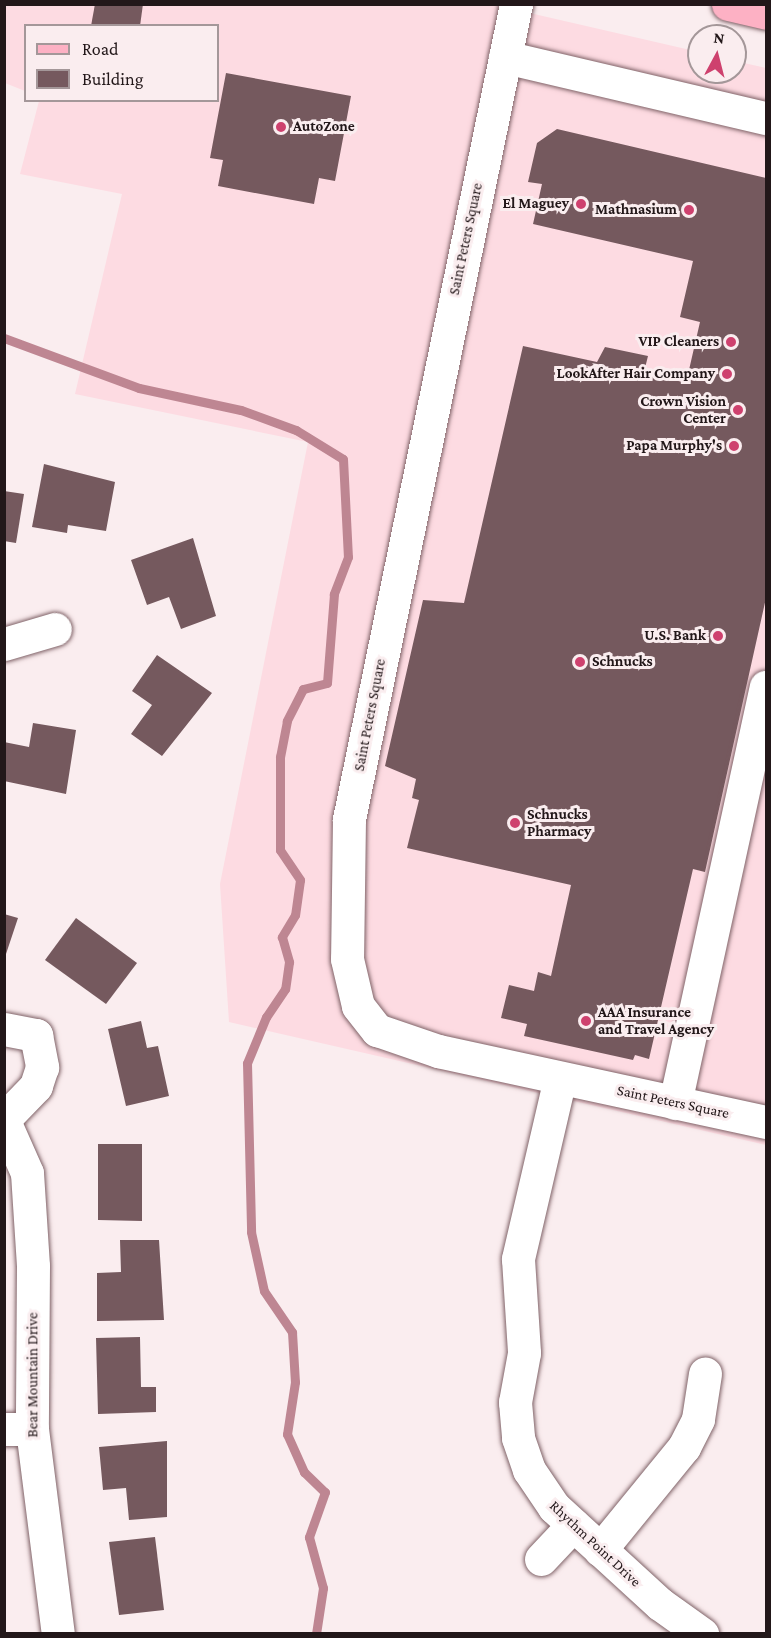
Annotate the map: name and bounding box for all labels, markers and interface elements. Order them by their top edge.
legend [24,24,219,102]
north arrow [687,24,747,84]
text: N [713,29,725,47]
text: Road [82,39,119,59]
text: Building [82,69,143,89]
place label: AutoZone [293,118,355,136]
marker: AutoZone [274,120,288,134]
street label: Saint Peters Square [445,181,487,297]
place label: El Maguey [503,195,569,213]
marker: El Maguey [574,197,588,211]
place label: Mathnasium [595,201,677,219]
marker: Mathnasium [682,203,696,217]
place label: VIP Cleaners [638,333,719,351]
marker: VIP Cleaners [724,335,738,349]
place label: LookAfter Hair Company [557,365,715,383]
marker: LookAfter Hair Company [720,367,734,381]
place label: Crown Vision Center [640,392,726,427]
marker: Crown Vision Center [731,403,745,417]
place label: Papa Murphy's [626,437,722,455]
marker: Papa Murphy's [727,439,741,453]
place label: U.S. Bank [644,627,706,645]
marker: U.S. Bank [711,629,725,643]
place label: Schnucks [592,653,653,671]
marker: Schnucks [573,655,587,669]
street label: Saint Peters Square [350,657,390,773]
place label: Schnucks Pharmacy [527,805,591,840]
marker: Schnucks Pharmacy [508,816,522,830]
place label: AAA Insurance and Travel Agency [598,1003,714,1038]
marker: AAA Insurance and Travel Agency [579,1014,593,1028]
street label: Saint Peters Square [615,1081,731,1123]
street label: Bear Mountain Drive [24,1312,42,1438]
street label: Rhythm Point Drive [546,1497,644,1591]

